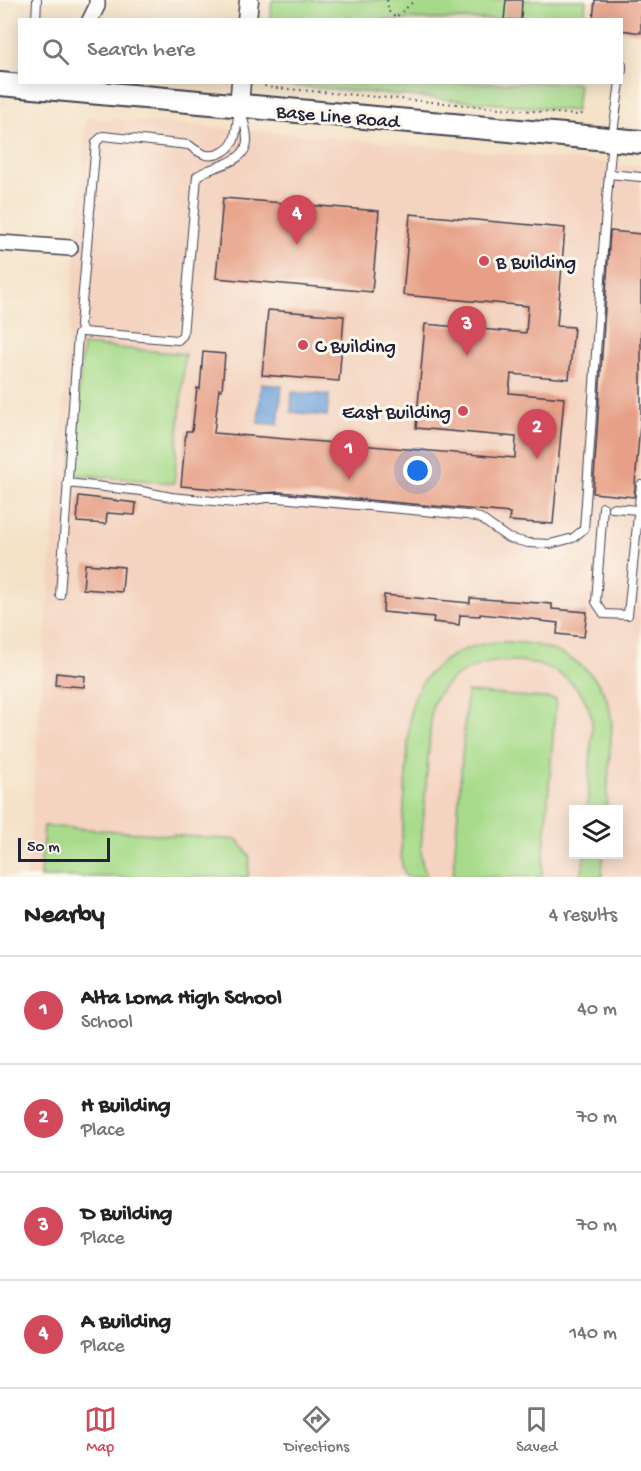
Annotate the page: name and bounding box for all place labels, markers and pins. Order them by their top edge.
pin: 4 [278,196,316,245]
place label: B Building [495,253,576,276]
marker: B Building [477,254,491,268]
pin: 3 [448,306,486,356]
place label: C Building [315,337,396,360]
marker: C Building [296,338,310,352]
place label: East Building [342,403,451,426]
marker: East Building [456,404,470,418]
pin: 2 [518,410,556,459]
pin: 1 [330,430,368,480]

